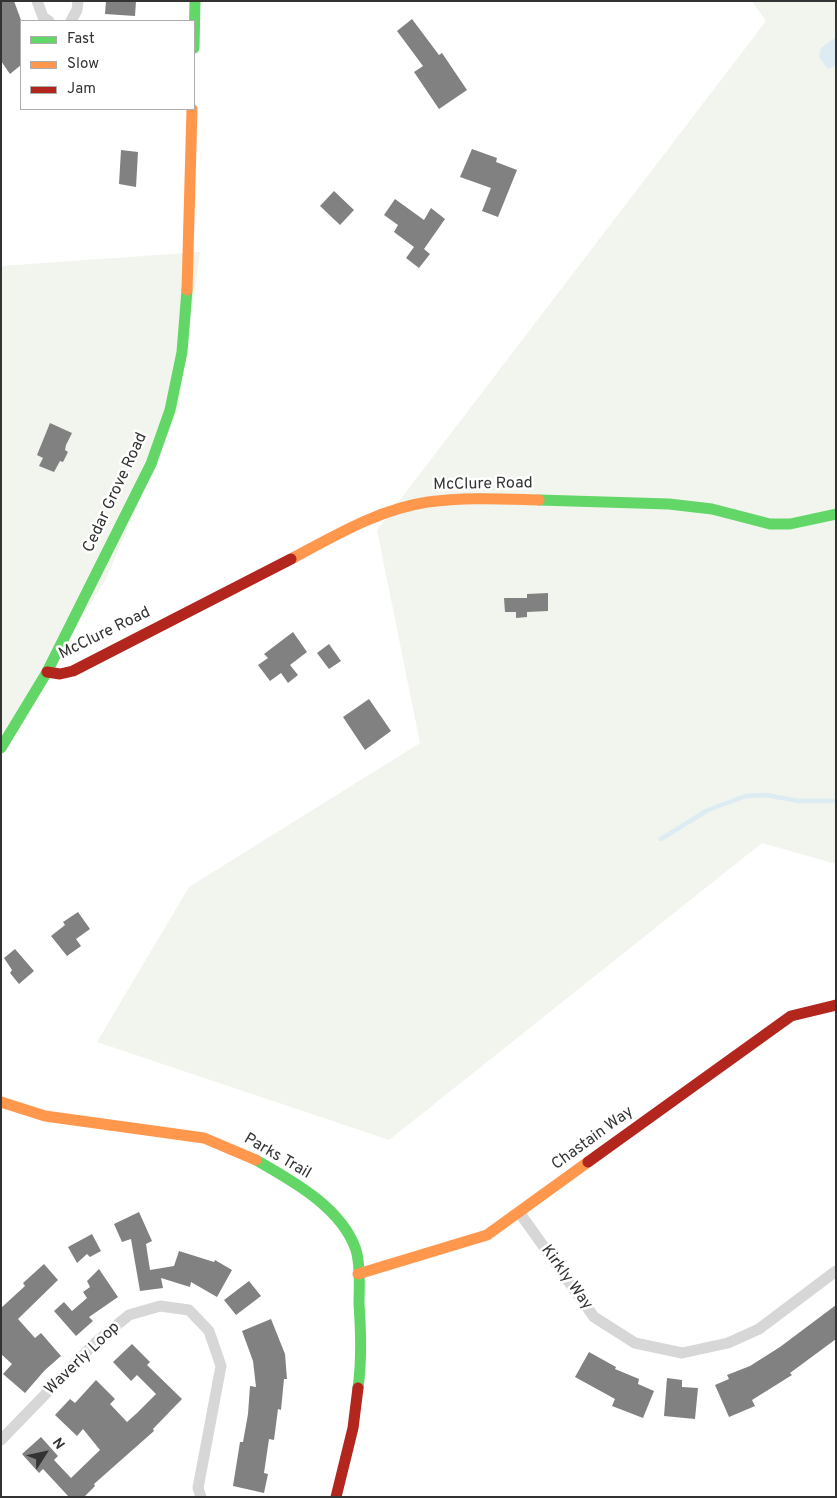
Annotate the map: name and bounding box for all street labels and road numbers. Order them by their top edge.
street label: Cedar Grove Road [80,430,152,556]
street label: McClure Road [433,475,533,495]
street label: McClure Road [56,604,154,664]
street label: Chastain Way [548,1103,638,1175]
street label: Parks Trail [240,1130,314,1184]
street label: Kirkly Way [536,1242,596,1314]
street label: Waverly Loop [41,1318,125,1400]

